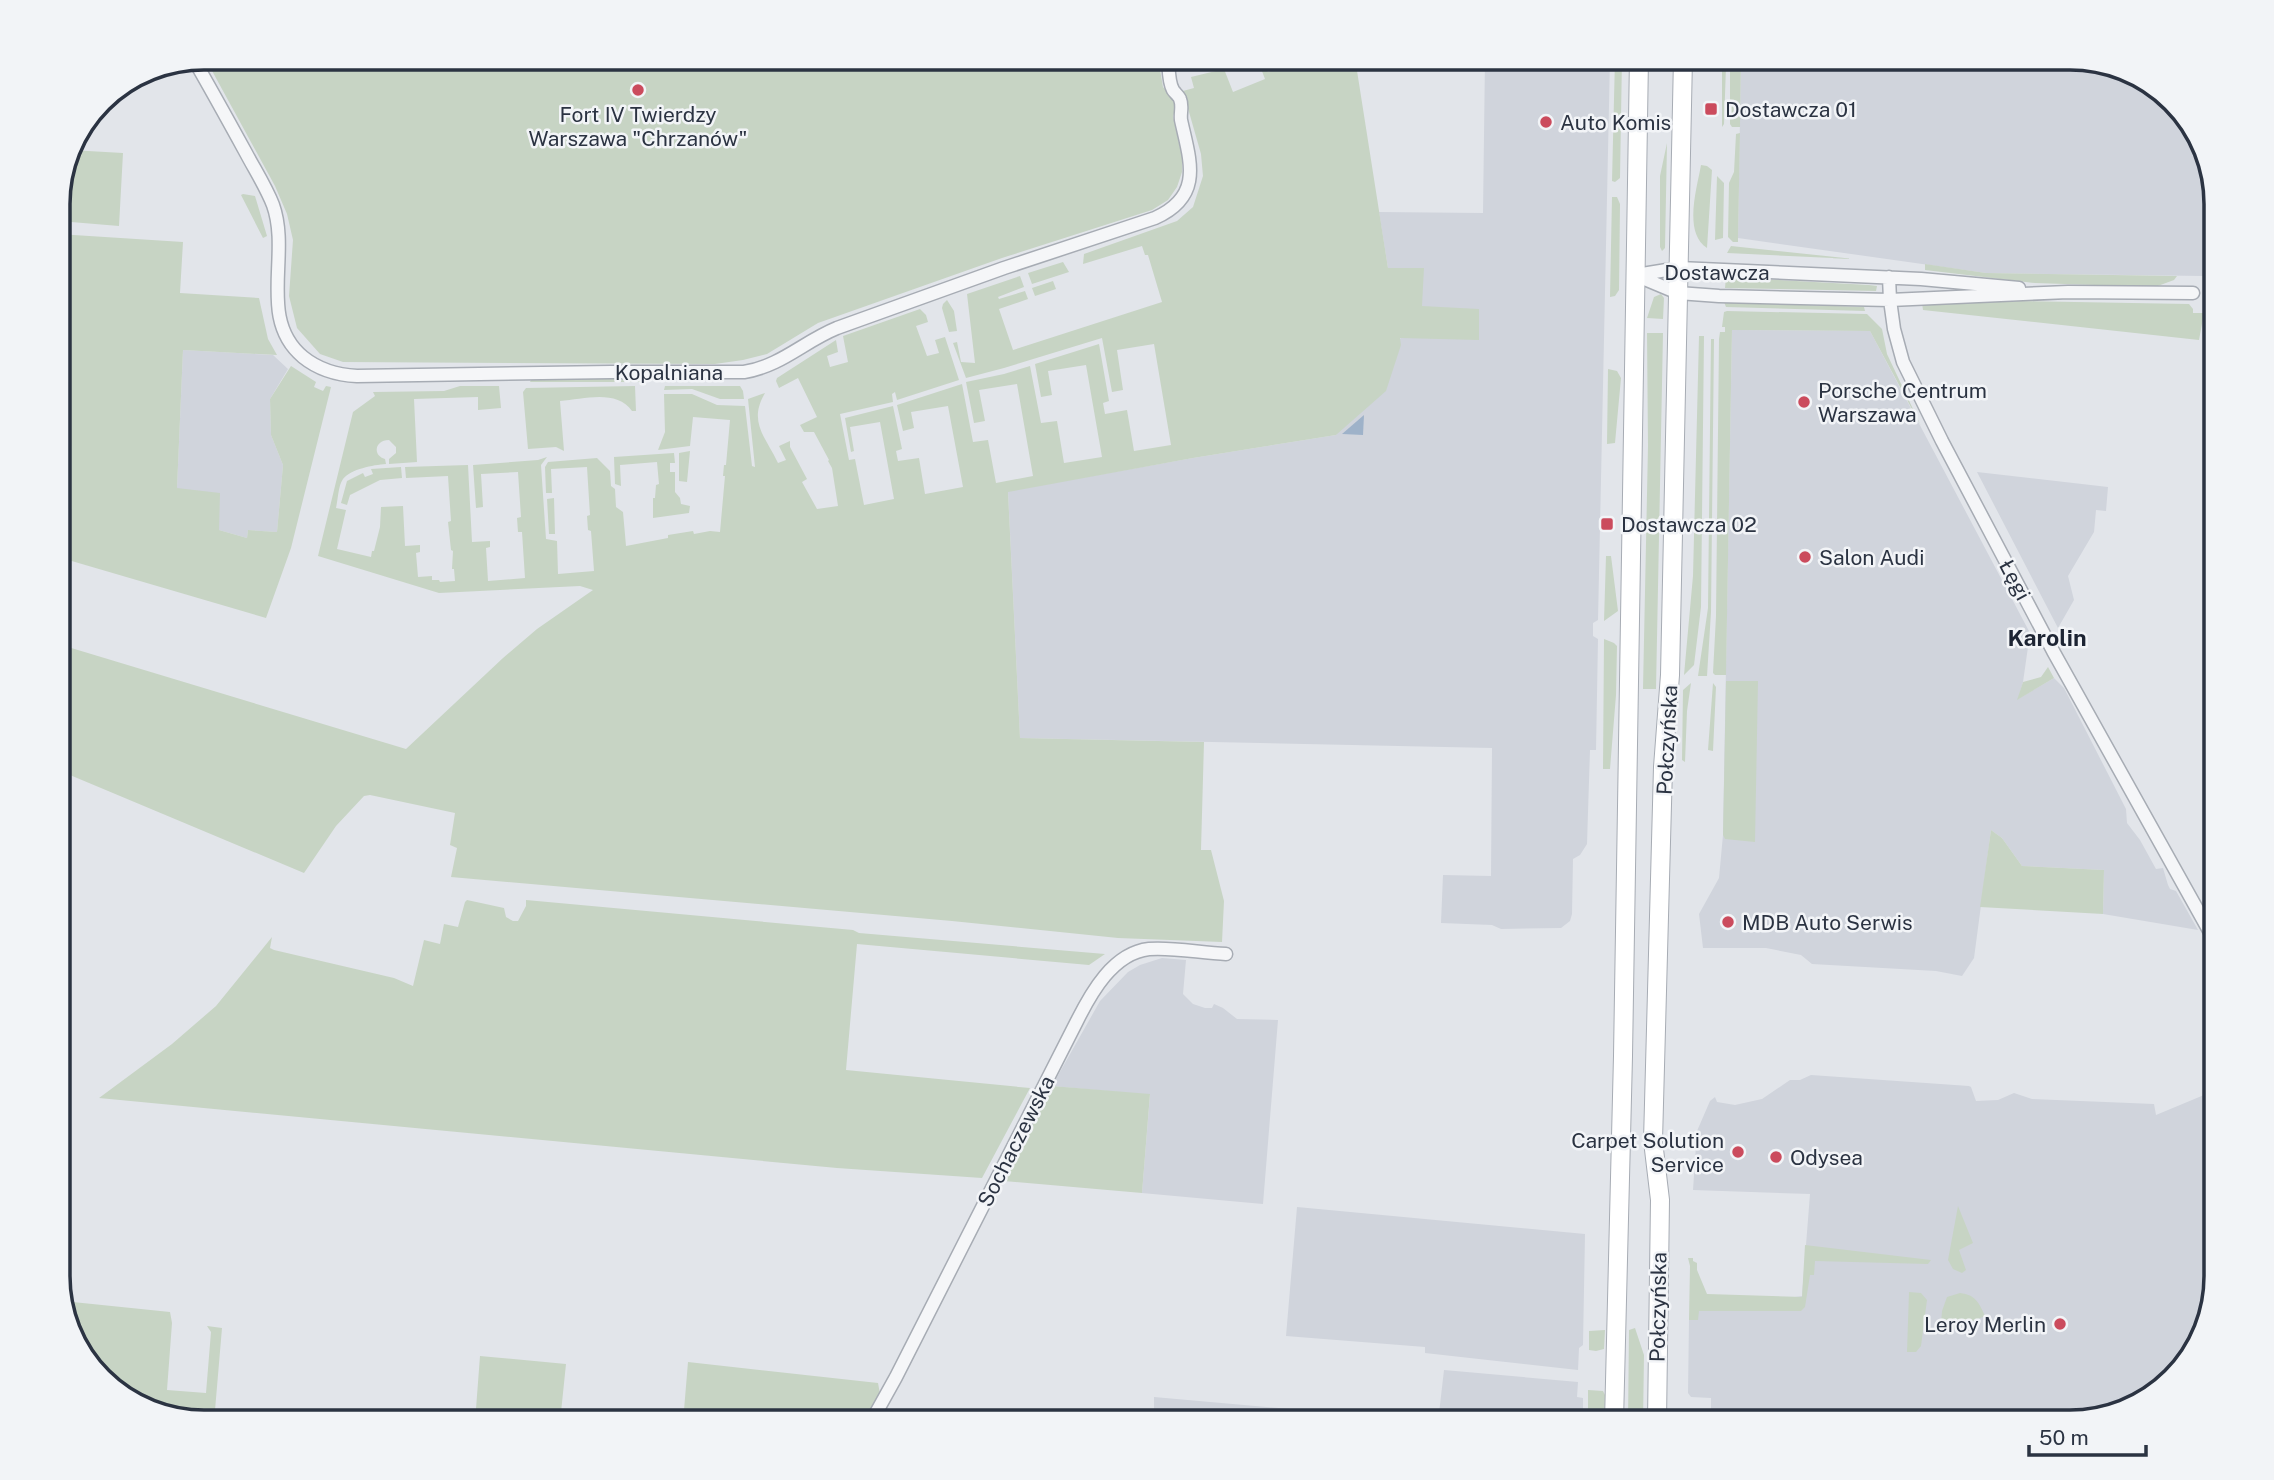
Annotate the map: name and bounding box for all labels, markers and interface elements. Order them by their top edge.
marker: Fort IV Twierdzy Warszawa "Chrzanów" [630,82,646,98]
place label: Dostawcza 01 [1725,97,1857,122]
marker: Dostawcza 01 [1703,101,1719,117]
place label: Fort IV Twierdzy Warszawa "Chrzanów" [529,102,747,151]
place label: Auto Komis [1560,110,1671,135]
marker: Auto Komis [1538,114,1554,130]
street label: Dostawcza [1664,260,1770,285]
street label: Kopalniana [615,360,723,385]
place label: Porsche Centrum Warszawa [1818,378,1987,427]
marker: Porsche Centrum Warszawa [1796,394,1812,410]
place label: Dostawcza 02 [1621,512,1757,537]
marker: Dostawcza 02 [1599,516,1615,532]
place label: Salon Audi [1819,545,1924,570]
marker: Salon Audi [1797,549,1813,565]
street label: Łęgi [1994,556,2036,604]
district label: Karolin [2007,624,2087,651]
street label: Połczyńska [1652,684,1682,796]
place label: MDB Auto Serwis [1742,910,1913,935]
marker: MDB Auto Serwis [1720,914,1736,930]
street label: Sochaczewska [972,1071,1060,1211]
place label: Carpet Solution Service [1571,1128,1724,1177]
marker: Carpet Solution Service [1730,1144,1746,1160]
place label: Odysea [1790,1145,1863,1170]
marker: Odysea [1768,1149,1784,1165]
street label: Połczyńska [1645,1252,1671,1362]
place label: Leroy Merlin [1924,1312,2046,1337]
marker: Leroy Merlin [2052,1316,2068,1332]
scale bar [2029,1414,2146,1458]
text: 50 m [2039,1425,2089,1450]

